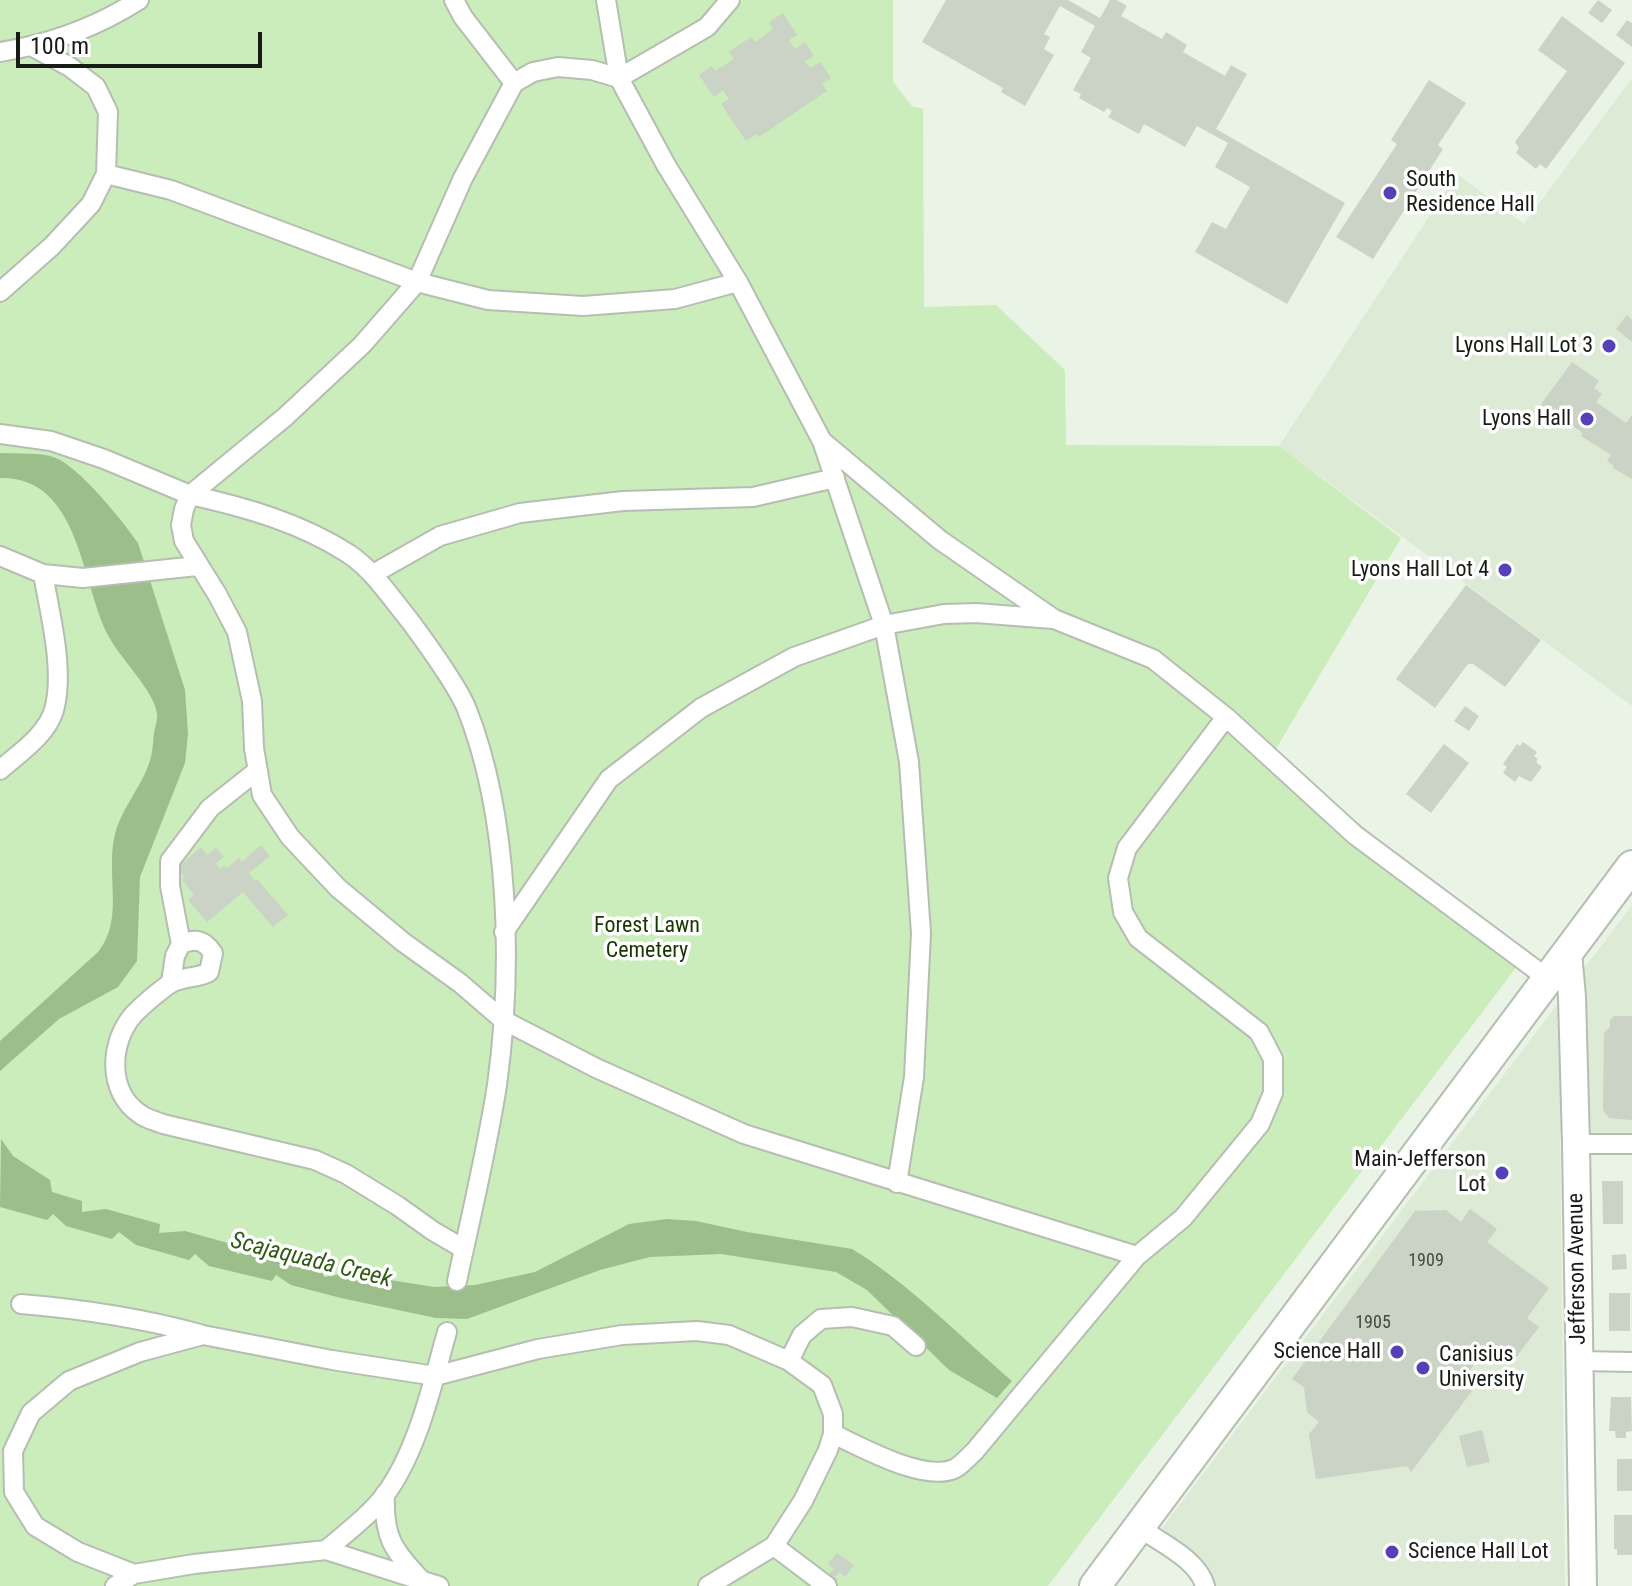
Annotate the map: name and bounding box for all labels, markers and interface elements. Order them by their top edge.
scale bar [20,16,266,66]
text: 100 m [30,32,89,60]
place label: South Residence Hall [1406,167,1535,218]
marker: South Residence Hall [1381,184,1399,202]
place label: Lyons Hall Lot 3 [1455,333,1593,359]
marker: Lyons Hall Lot 3 [1600,337,1618,355]
place label: Lyons Hall [1482,406,1571,432]
marker: Lyons Hall [1578,410,1596,428]
place label: Lyons Hall Lot 4 [1351,557,1489,583]
marker: Lyons Hall Lot 4 [1496,561,1514,579]
park label: Forest Lawn Cemetery [594,913,700,964]
place label: Main-Jefferson Lot [1354,1147,1486,1198]
marker: Main-Jefferson Lot [1493,1164,1511,1182]
street label: Jefferson Avenue [1563,1193,1593,1345]
water label: Scajaquada Creek [227,1227,395,1295]
house number: 1909 [1408,1250,1444,1272]
house number: 1905 [1355,1312,1391,1334]
place label: Science Hall [1274,1339,1381,1365]
place label: Canisius University [1439,1342,1524,1394]
marker: Science Hall [1388,1343,1406,1361]
marker: Canisius University [1414,1359,1432,1377]
place label: Science Hall Lot [1408,1539,1548,1565]
marker: Science Hall Lot [1383,1543,1401,1561]

